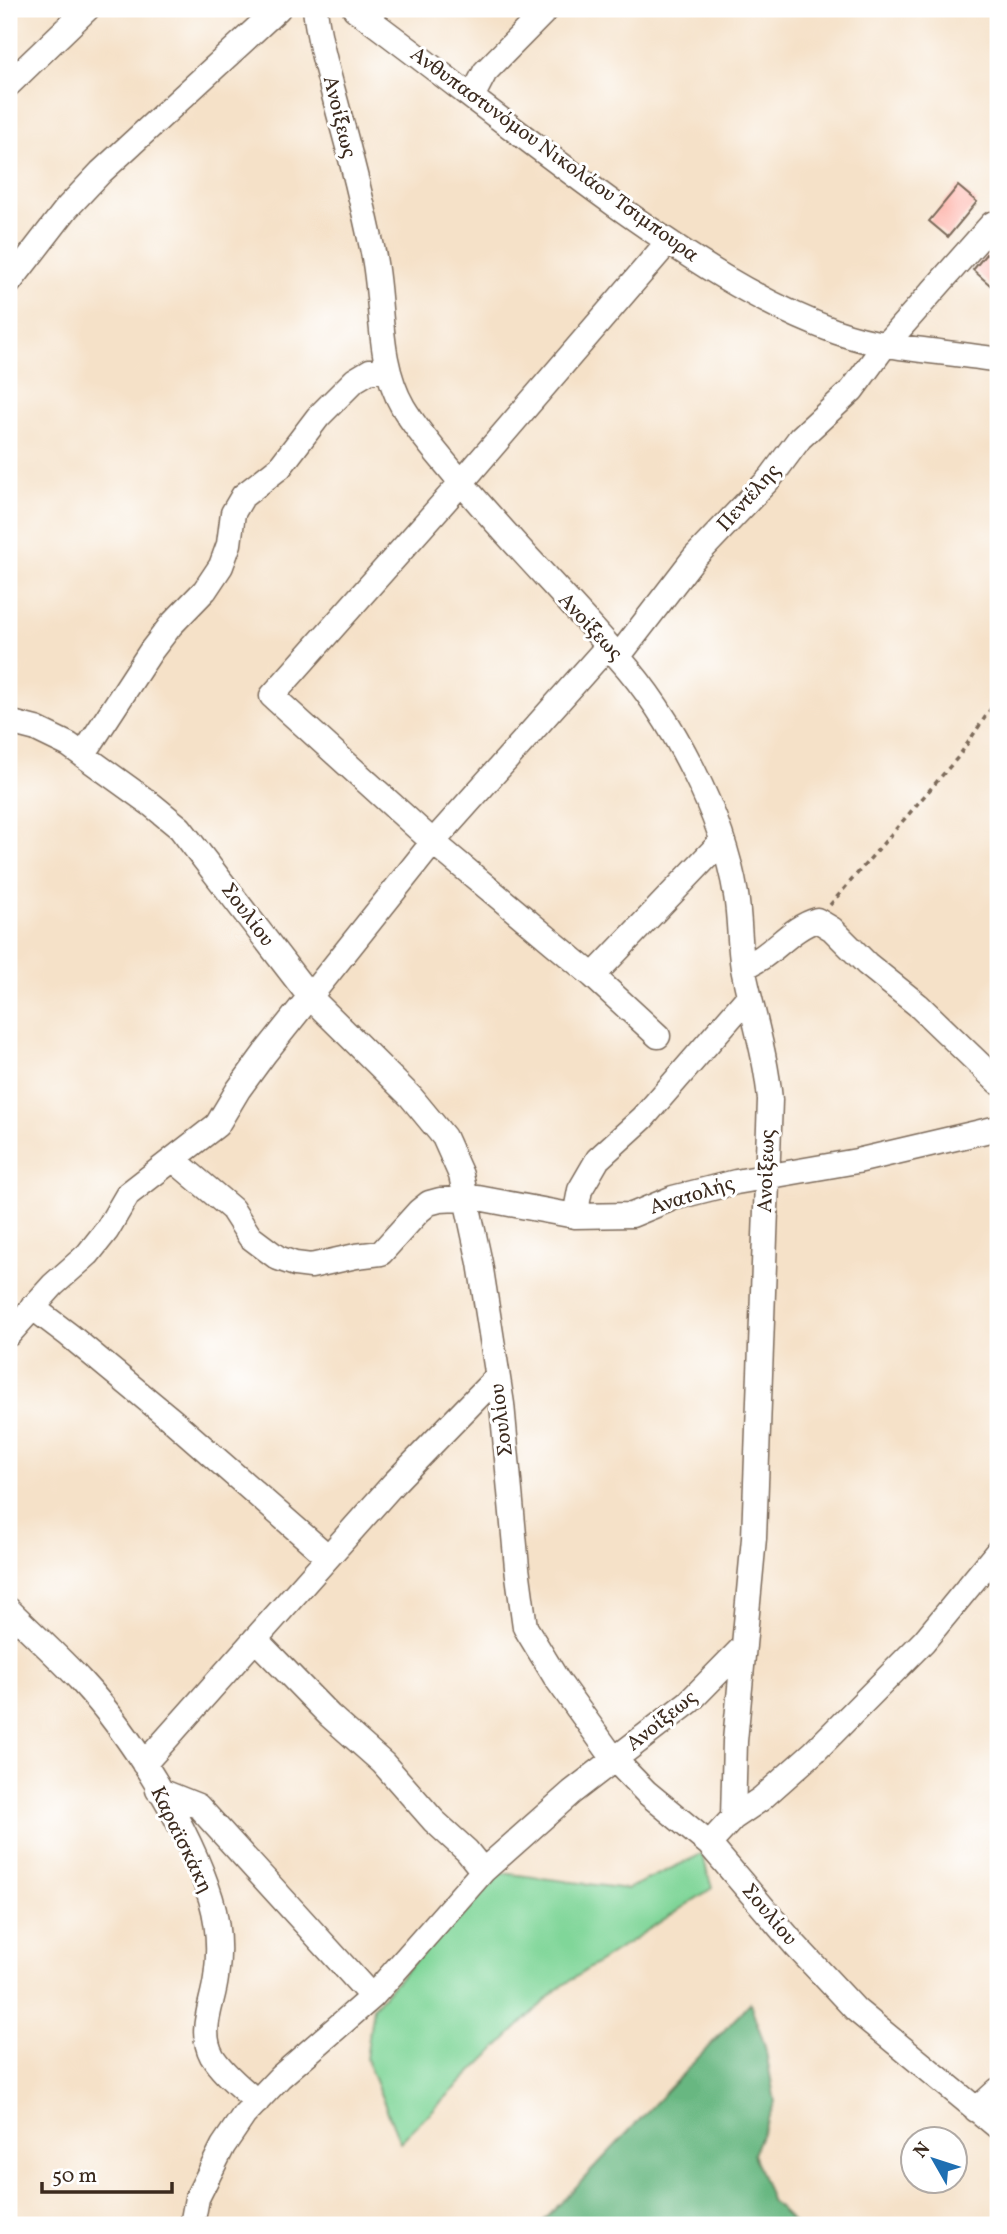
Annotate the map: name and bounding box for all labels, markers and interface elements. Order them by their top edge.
street label: Ανθυπαστυνόμου Νικολάου Τσιμπουρα [404,40,705,270]
street label: Ανοίξεως [315,73,363,161]
street label: Πεντέλης [711,458,787,538]
street label: Ανοίξεως [551,587,629,667]
street label: Σουλίου [213,877,281,953]
street label: Ανοίξεως [751,1129,783,1213]
street label: Ανατολής [646,1169,738,1223]
street label: Σουλίου [483,1382,521,1458]
street label: Ανοίξεως [620,1683,704,1759]
street label: Καραϊσκάκη [143,1782,219,1898]
street label: Σουλίου [734,1878,804,1952]
north arrow [898,2126,968,2196]
text: N [908,2137,937,2164]
scale bar [42,2150,172,2194]
text: 50 m [52,2162,97,2191]

